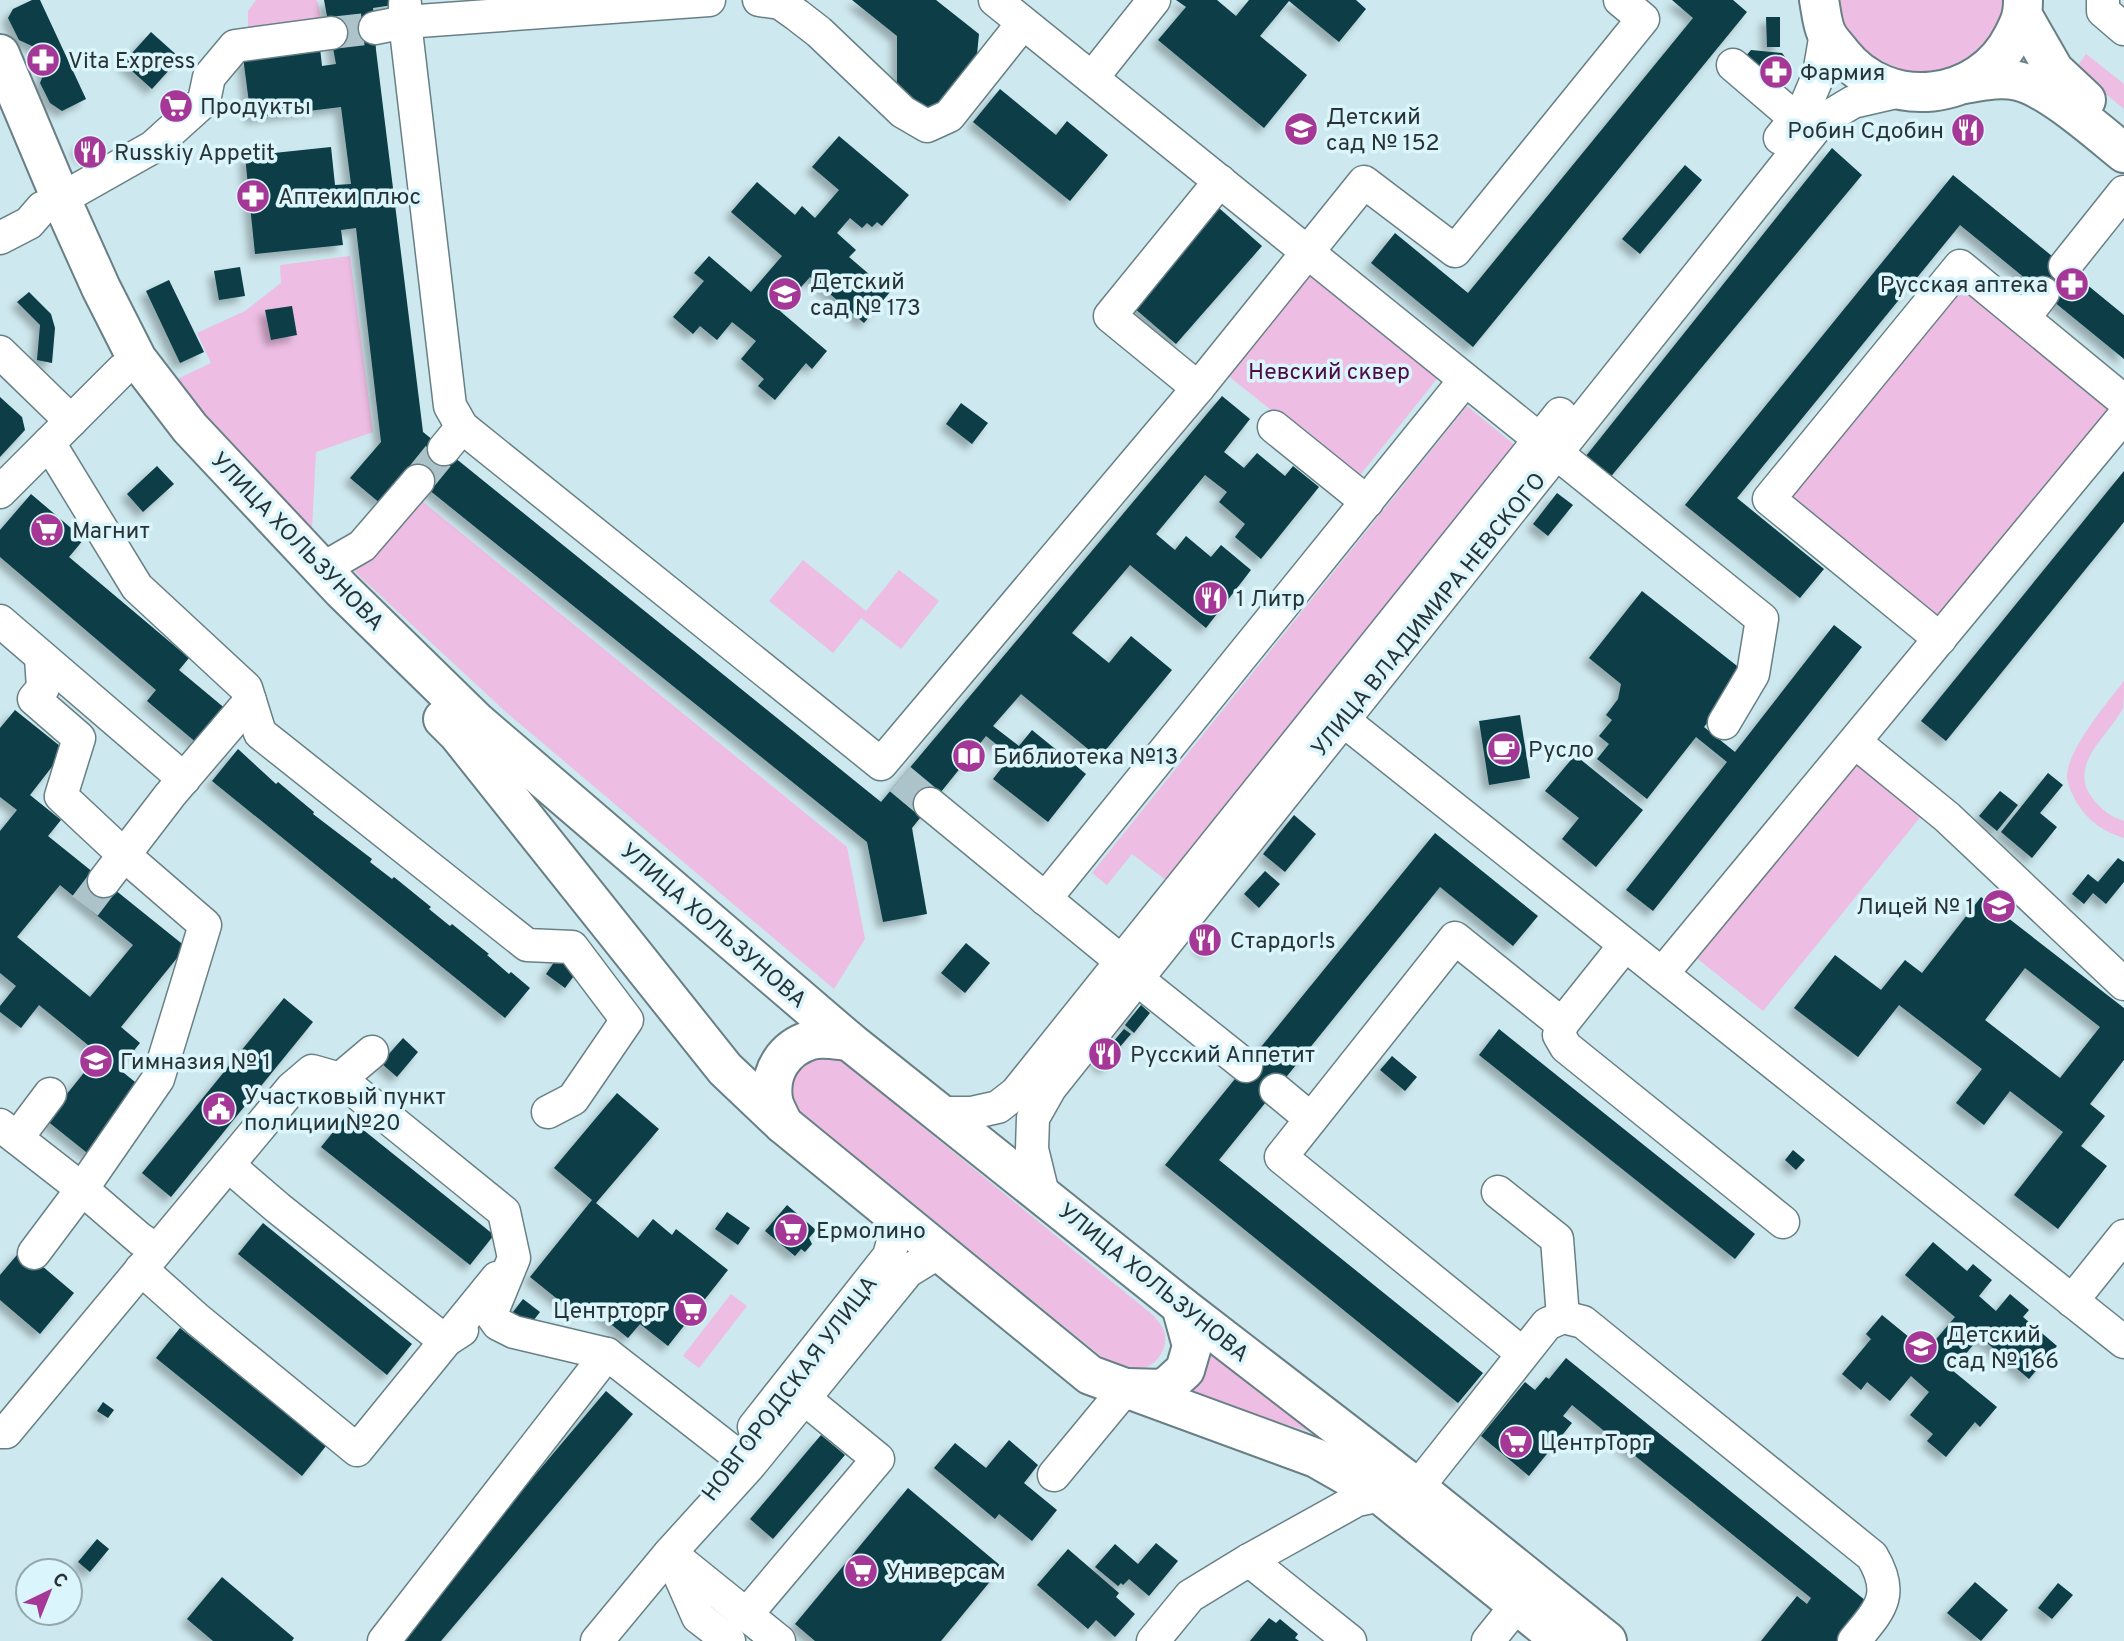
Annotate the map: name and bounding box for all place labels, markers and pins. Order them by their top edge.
pharmacy icon: Vita Express [24,41,62,79]
place label: Vita Express [68,48,196,77]
pharmacy icon: Фармия [1757,53,1795,91]
place label: Фармия [1800,60,1885,89]
supermarket icon: Продукты [157,87,195,125]
place label: Продукты [200,94,311,123]
place label: Детский сад № 152 [1326,104,1440,159]
school or university icon: Детский сад № 152 [1282,110,1320,148]
restaurant icon: Робин Сдобин [1949,111,1987,149]
place label: Робин Сдобин [1787,118,1944,147]
restaurant icon: Russkiy Appetit [71,133,109,171]
place label: Russkiy Appetit [114,140,275,169]
pharmacy icon: Аптеки плюс [234,177,272,215]
place label: Аптеки плюс [278,184,421,213]
pharmacy icon: Русская аптека [2053,265,2091,303]
place label: Детский сад № 173 [810,269,921,324]
place label: Русская аптека [1880,272,2048,301]
school or university icon: Детский сад № 173 [766,275,804,313]
supermarket icon: Магнит [28,511,66,549]
place label: Магнит [72,518,150,547]
restaurant icon: 1 Литр [1192,579,1230,617]
place label: 1 Литр [1236,586,1305,615]
cafe icon: Русло [1485,730,1523,768]
library icon: Библиотека №13 [950,737,988,775]
place label: Русло [1528,737,1594,766]
place label: Библиотека №13 [993,744,1178,773]
school or university icon: Лицей № 1 [1980,887,2018,925]
place label: Лицей № 1 [1856,894,1974,923]
restaurant icon: Стардог!s [1186,921,1224,959]
place label: Стардог!s [1230,928,1336,957]
restaurant icon: Русский Аппетит [1086,1035,1124,1073]
school or university icon: Гимназия № 1 [77,1042,115,1080]
place label: Русский Аппетит [1130,1042,1315,1071]
place label: Гимназия № 1 [120,1049,271,1078]
place label: Участковый пункт полиции №20 [244,1084,446,1139]
public building icon: Участковый пункт полиции №20 [200,1090,238,1128]
supermarket icon: Ермолино [772,1211,810,1249]
place label: Ермолино [816,1218,926,1247]
supermarket icon: Центрторг [672,1291,710,1329]
place label: Центрторг [553,1298,666,1327]
place label: Детский сад № 166 [1946,1322,2059,1377]
school or university icon: Детский сад № 166 [1902,1328,1940,1366]
supermarket icon: ЦентрТорг [1497,1423,1535,1461]
place label: ЦентрТорг [1540,1430,1652,1459]
supermarket icon: Универсам [842,1552,880,1590]
place label: Универсам [886,1559,1006,1588]

